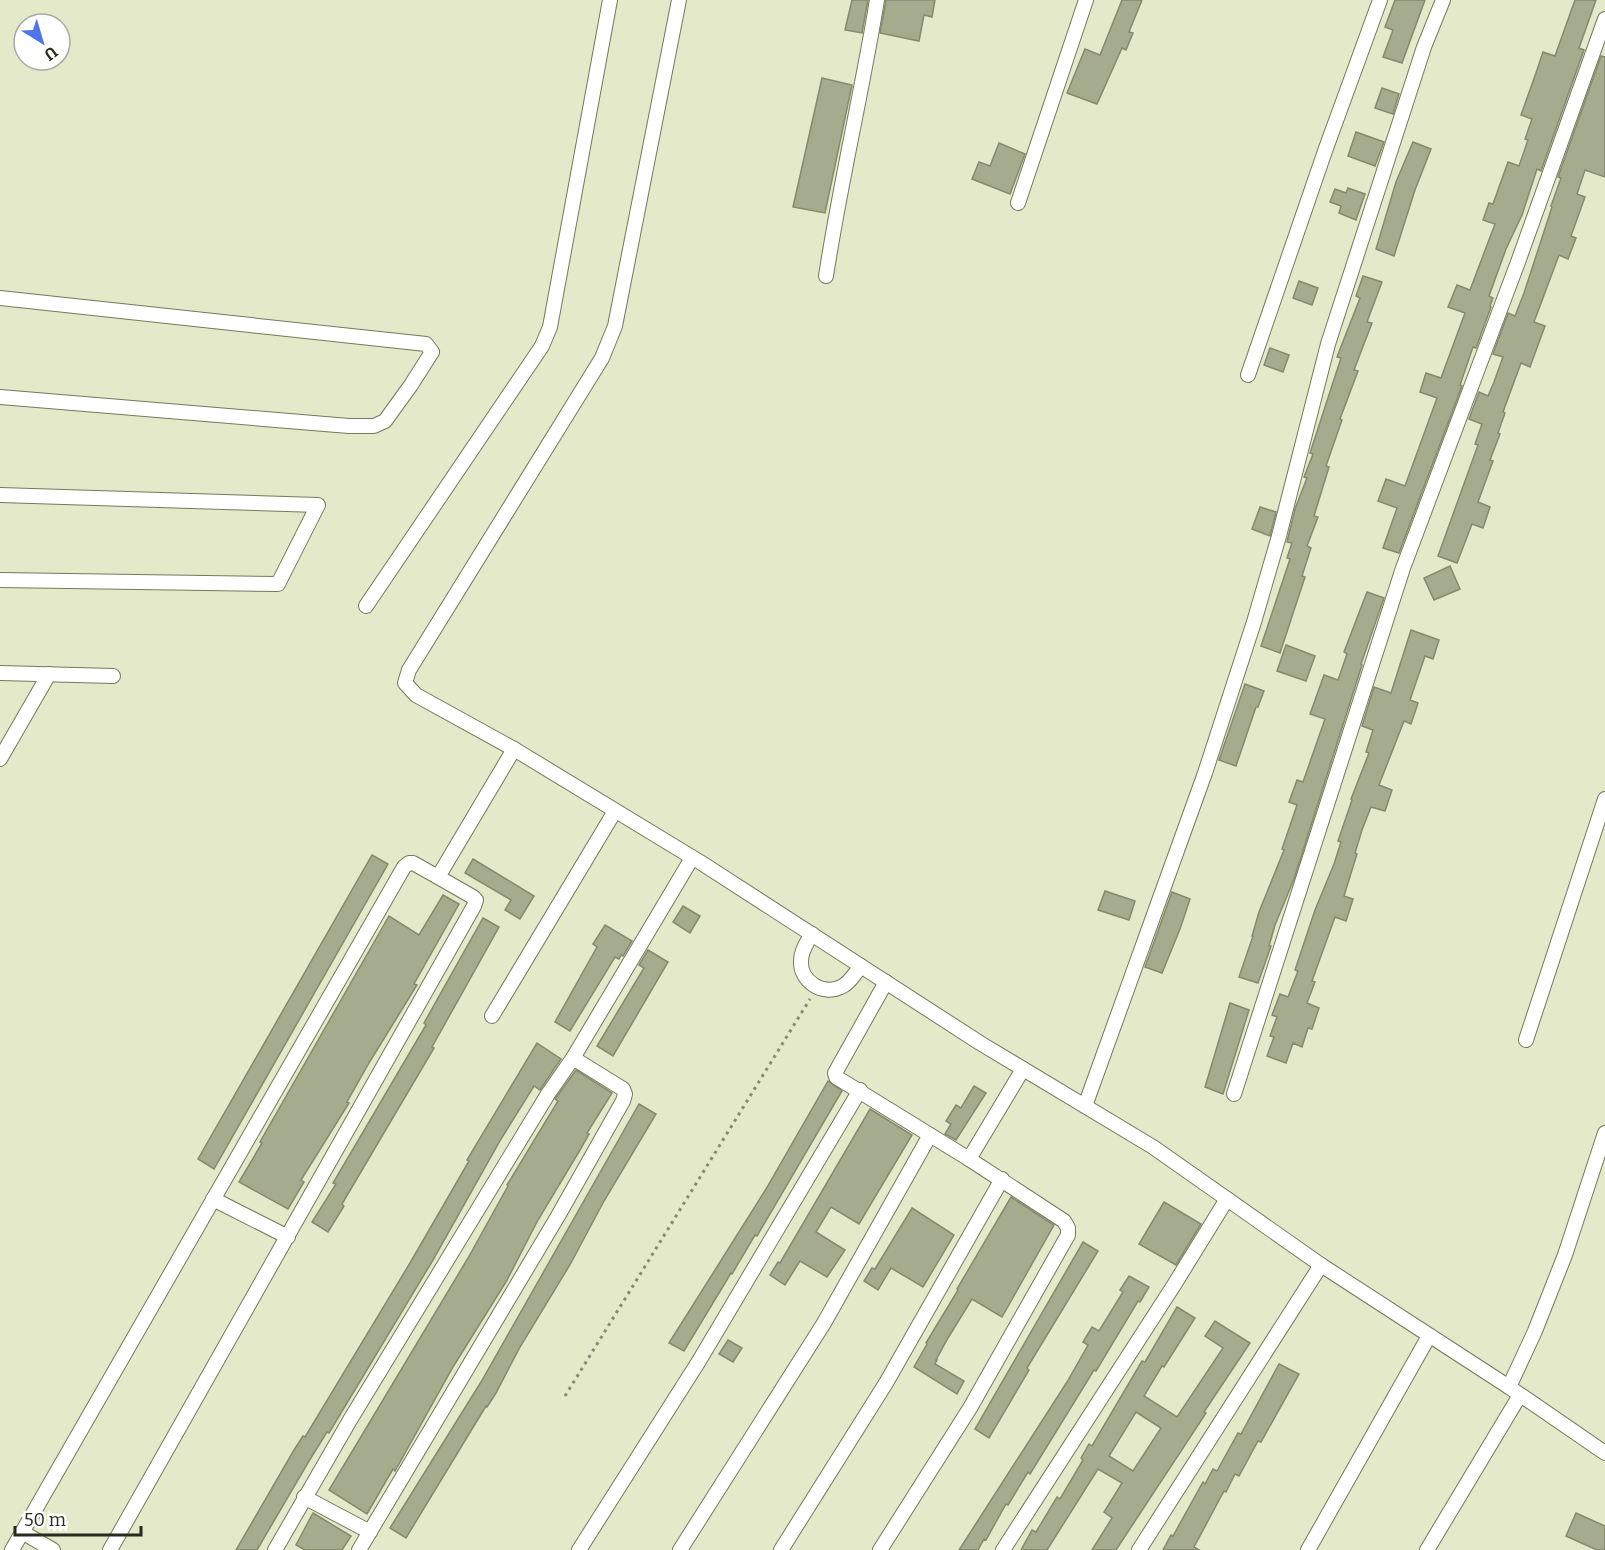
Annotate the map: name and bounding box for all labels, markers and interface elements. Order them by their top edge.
north arrow [12,12,72,72]
text: U [40,42,61,65]
scale bar [15,1499,141,1537]
text: 50 m [24,1509,66,1531]

